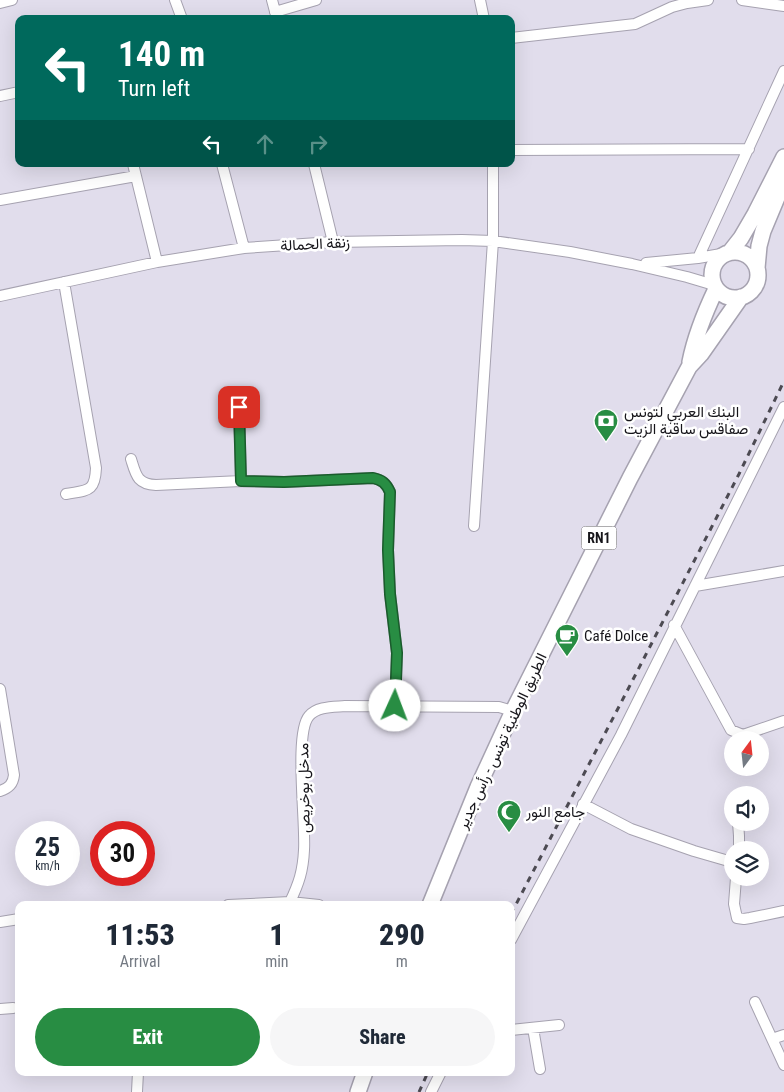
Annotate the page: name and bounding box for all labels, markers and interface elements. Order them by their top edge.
text: 140 m [118,34,205,75]
icon: left [35,35,100,100]
text: Turn left [118,76,190,101]
icon: left [198,130,226,158]
icon: ahead [251,130,279,158]
icon: right [304,130,332,158]
street label: زنقة الحمالة [280,233,350,255]
pin [218,386,260,428]
icon: arrive [225,393,253,421]
place label: البنك العربي لتونس صفاقس ساقية الزيت [624,403,748,439]
bank icon: البنك العربي لتونس صفاقس ساقية الزيت [593,408,619,442]
road number: RN1 [582,526,616,550]
cafe icon: Café Dolce [554,623,580,657]
place label: Café Dolce [584,627,648,645]
street label: الطريق الوطنية تونس - رأس جدير [453,650,552,833]
position arrow [368,679,420,731]
north arrow [724,731,769,776]
map controls [724,731,769,886]
street label: مدخل بوخريص [294,743,315,833]
button: sound [724,786,769,831]
mosque icon: جامع النور [496,799,522,833]
place label: جامع النور [525,803,585,823]
speed limit sign: 30 [90,821,155,886]
text: 25 [35,833,60,862]
button: layers [724,841,769,886]
text: km/h [35,859,60,873]
text: 11:53 [105,917,175,952]
text: 1 [269,917,284,952]
text: 290 [379,917,425,952]
text: Arrival [120,952,160,971]
text: min [265,952,289,971]
text: m [396,952,408,971]
button: Exit [35,1008,260,1066]
button: Share [270,1008,495,1066]

